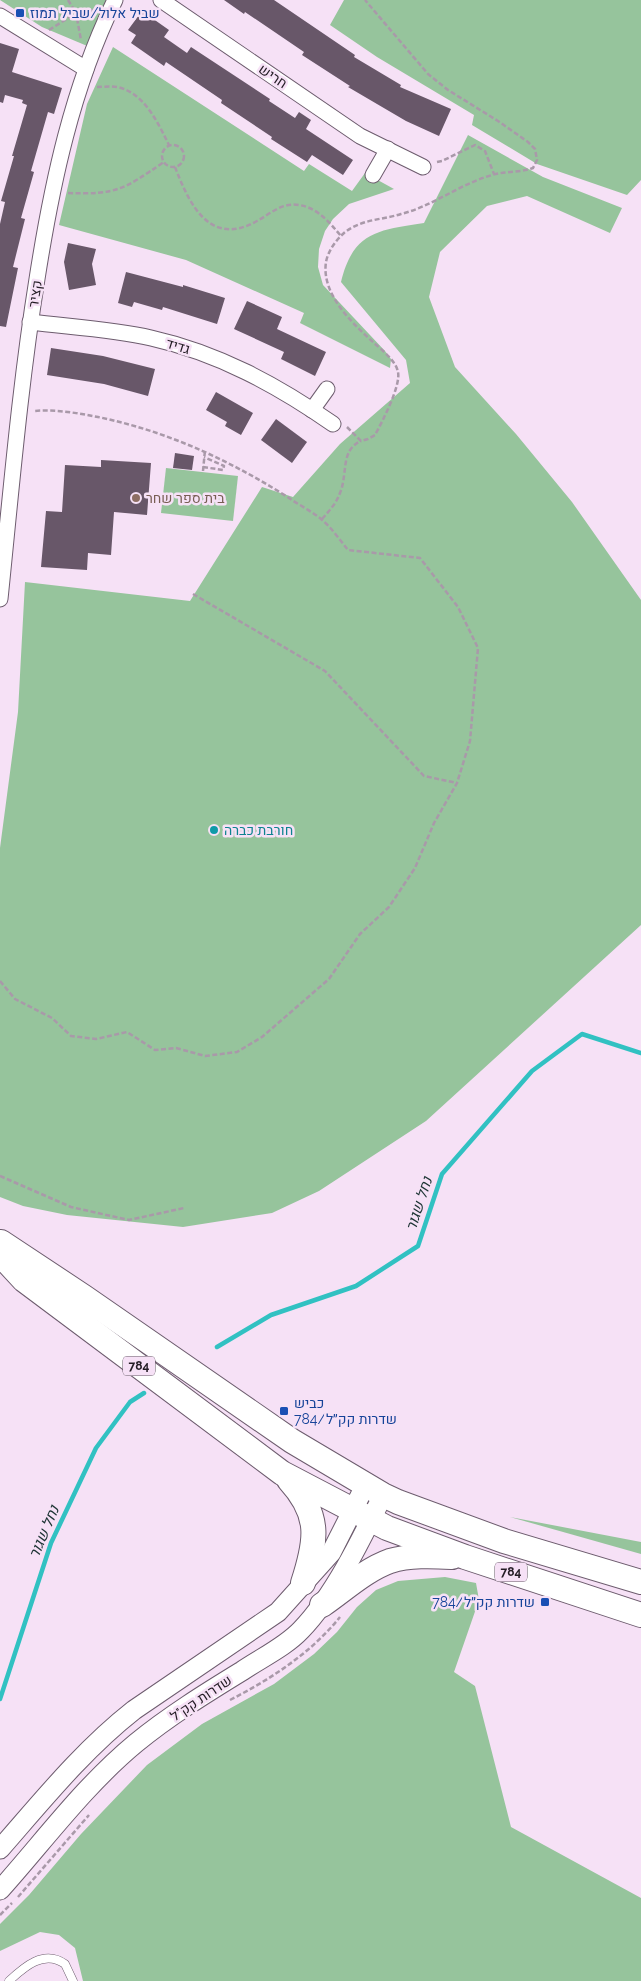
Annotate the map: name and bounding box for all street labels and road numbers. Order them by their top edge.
street label: חריש [256,61,290,91]
street label: קציר [25,279,45,309]
street label: גדיד [164,335,192,357]
road number: 784 [123,1356,155,1375]
road number: 784 [495,1562,527,1581]
street label: שדרות קק"ל [167,1672,235,1724]

